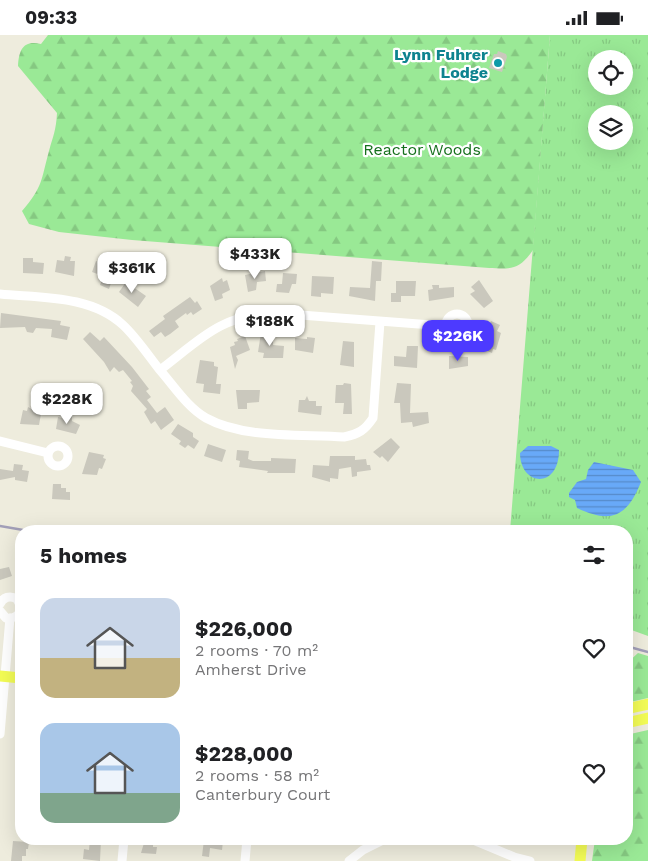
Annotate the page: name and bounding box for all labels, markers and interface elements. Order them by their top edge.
text: 09:33 [25,6,77,29]
place label: Lynn Fuhrer Lodge [394,45,488,82]
map controls [588,50,633,150]
button: locate [588,50,633,95]
marker: Lynn Fuhrer Lodge [492,57,504,69]
button: layers [588,105,633,150]
park label: Reactor Woods [363,140,481,159]
pin: $433K [220,237,290,280]
text: $433K [230,244,280,263]
pin: $361K [97,251,167,294]
text: $361K [108,258,156,277]
pin: $188K [235,305,305,347]
text: $188K [246,311,294,330]
pin: $226K [423,319,493,362]
text: $226K [433,326,483,345]
pin: $228K [32,383,102,425]
text: $228K [42,389,92,408]
icon: filters [580,541,608,569]
text: 5 homes [40,543,127,568]
text: $226,000 [195,616,293,641]
icon: home [80,618,140,678]
icon: heart [580,634,608,662]
text: 2 rooms · 70 m² [195,641,318,660]
text: Amherst Drive [195,660,307,679]
text: $228,000 [195,741,293,766]
icon: home [80,743,140,803]
icon: heart [580,759,608,787]
text: 2 rooms · 58 m² [195,766,319,785]
text: Canterbury Court [195,785,330,804]

